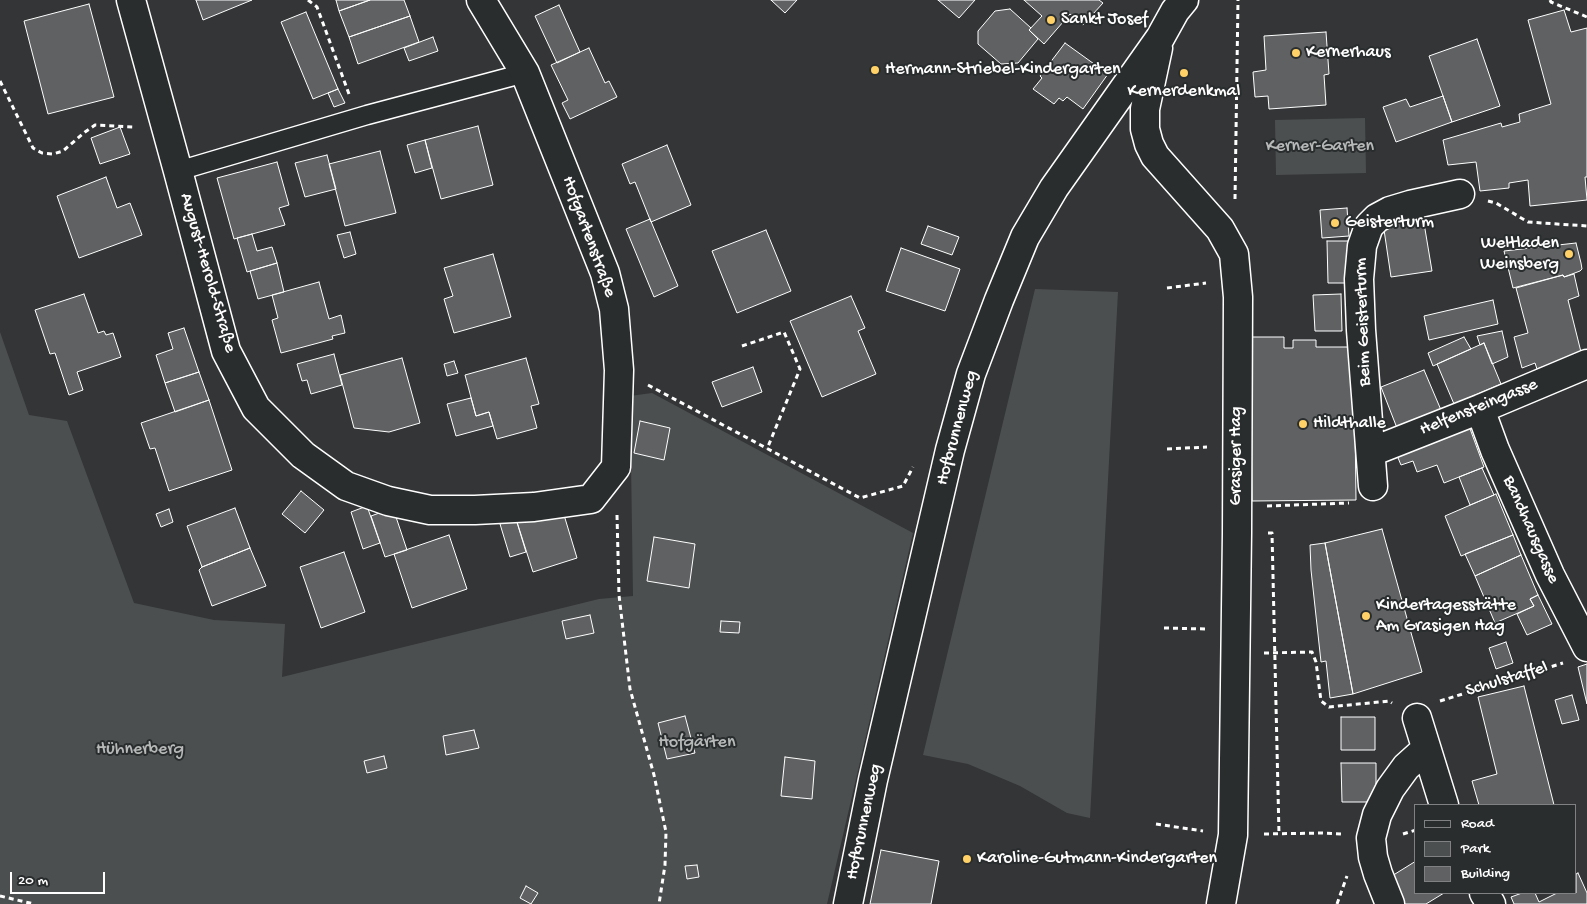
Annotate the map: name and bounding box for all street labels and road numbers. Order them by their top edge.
street label: Hofgartenstraße [556,173,620,301]
street label: August-Herold-Straße [174,191,240,355]
street label: Beim Geisterturm [1351,257,1377,387]
street label: Hofbrunnenweg [932,368,984,488]
street label: Helfensteingasse [1417,375,1541,441]
street label: Grasiger Hag [1226,407,1248,505]
street label: Bandhausgasse [1497,473,1563,587]
street label: Schulstaffel [1463,657,1551,703]
street label: Hofbrunnenweg [842,762,888,882]

